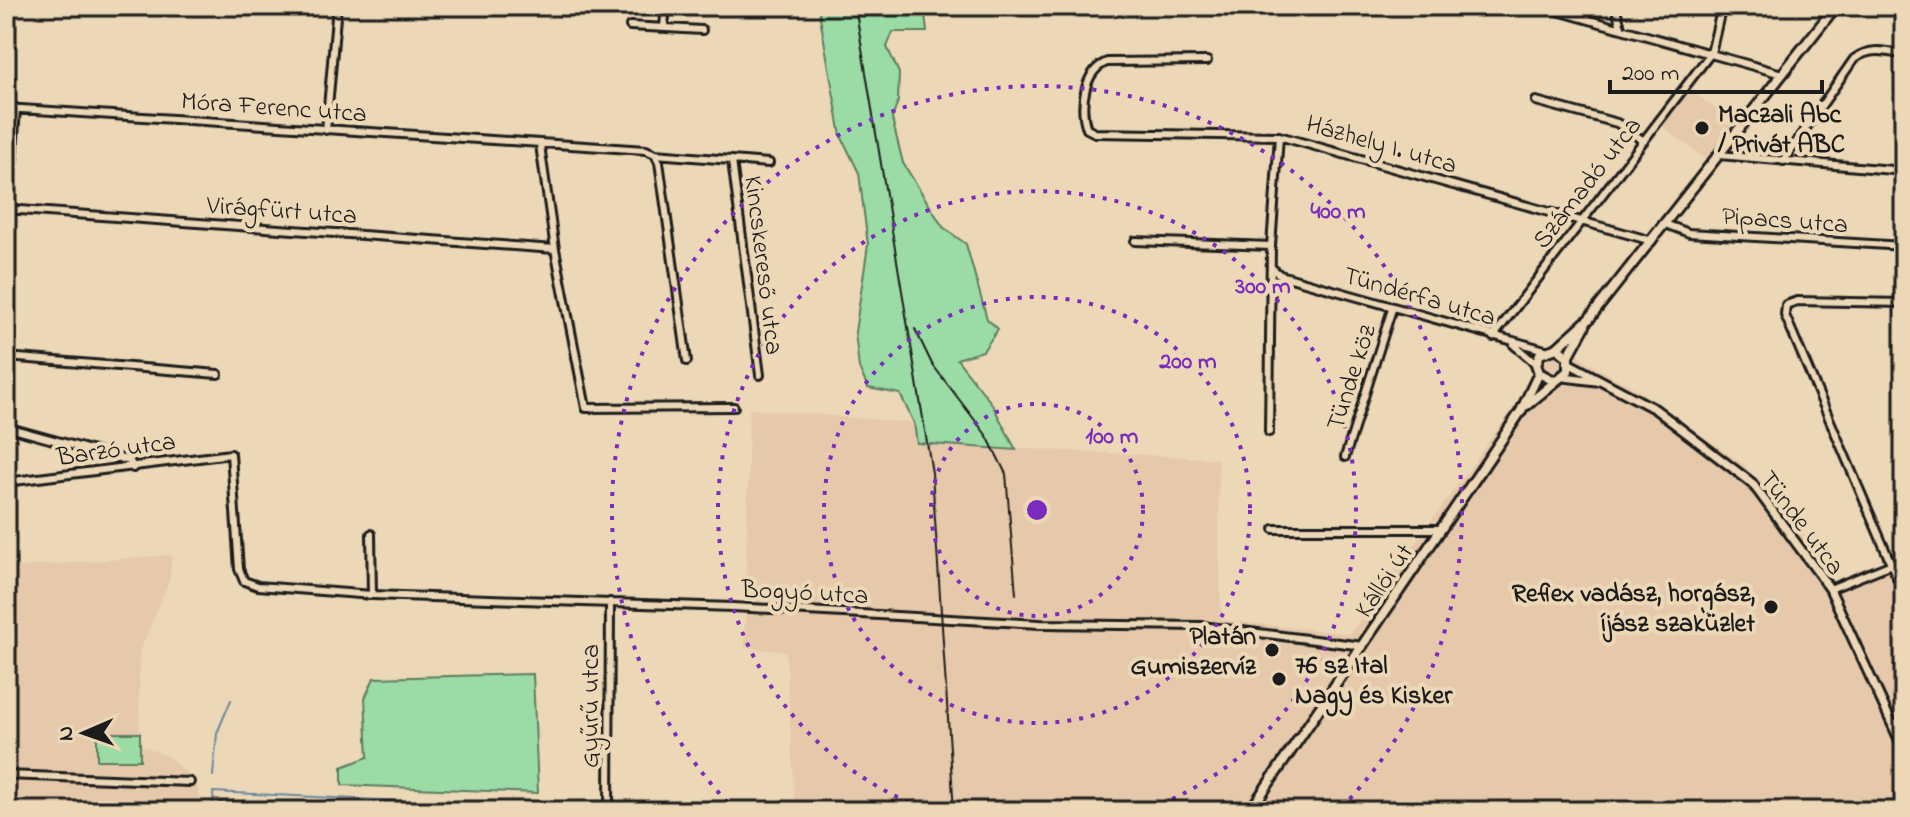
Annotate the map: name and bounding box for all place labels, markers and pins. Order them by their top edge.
place label: Maczali Abc / Privát ABC [1717,97,1845,165]
marker: Maczali Abc / Privát ABC [1693,119,1711,137]
centre of rings [1023,496,1051,524]
place label: Reflex vadász, horgász, íjász szaküzlet [1512,576,1756,644]
marker: Reflex vadász, horgász, íjász szaküzlet [1762,598,1780,616]
place label: Platán Gumiszervíz [1131,619,1257,687]
marker: Platán Gumiszervíz [1263,641,1281,659]
place label: 76 sz Ital Nagy és Kisker [1295,648,1453,717]
marker: 76 sz Ital Nagy és Kisker [1270,670,1288,688]

